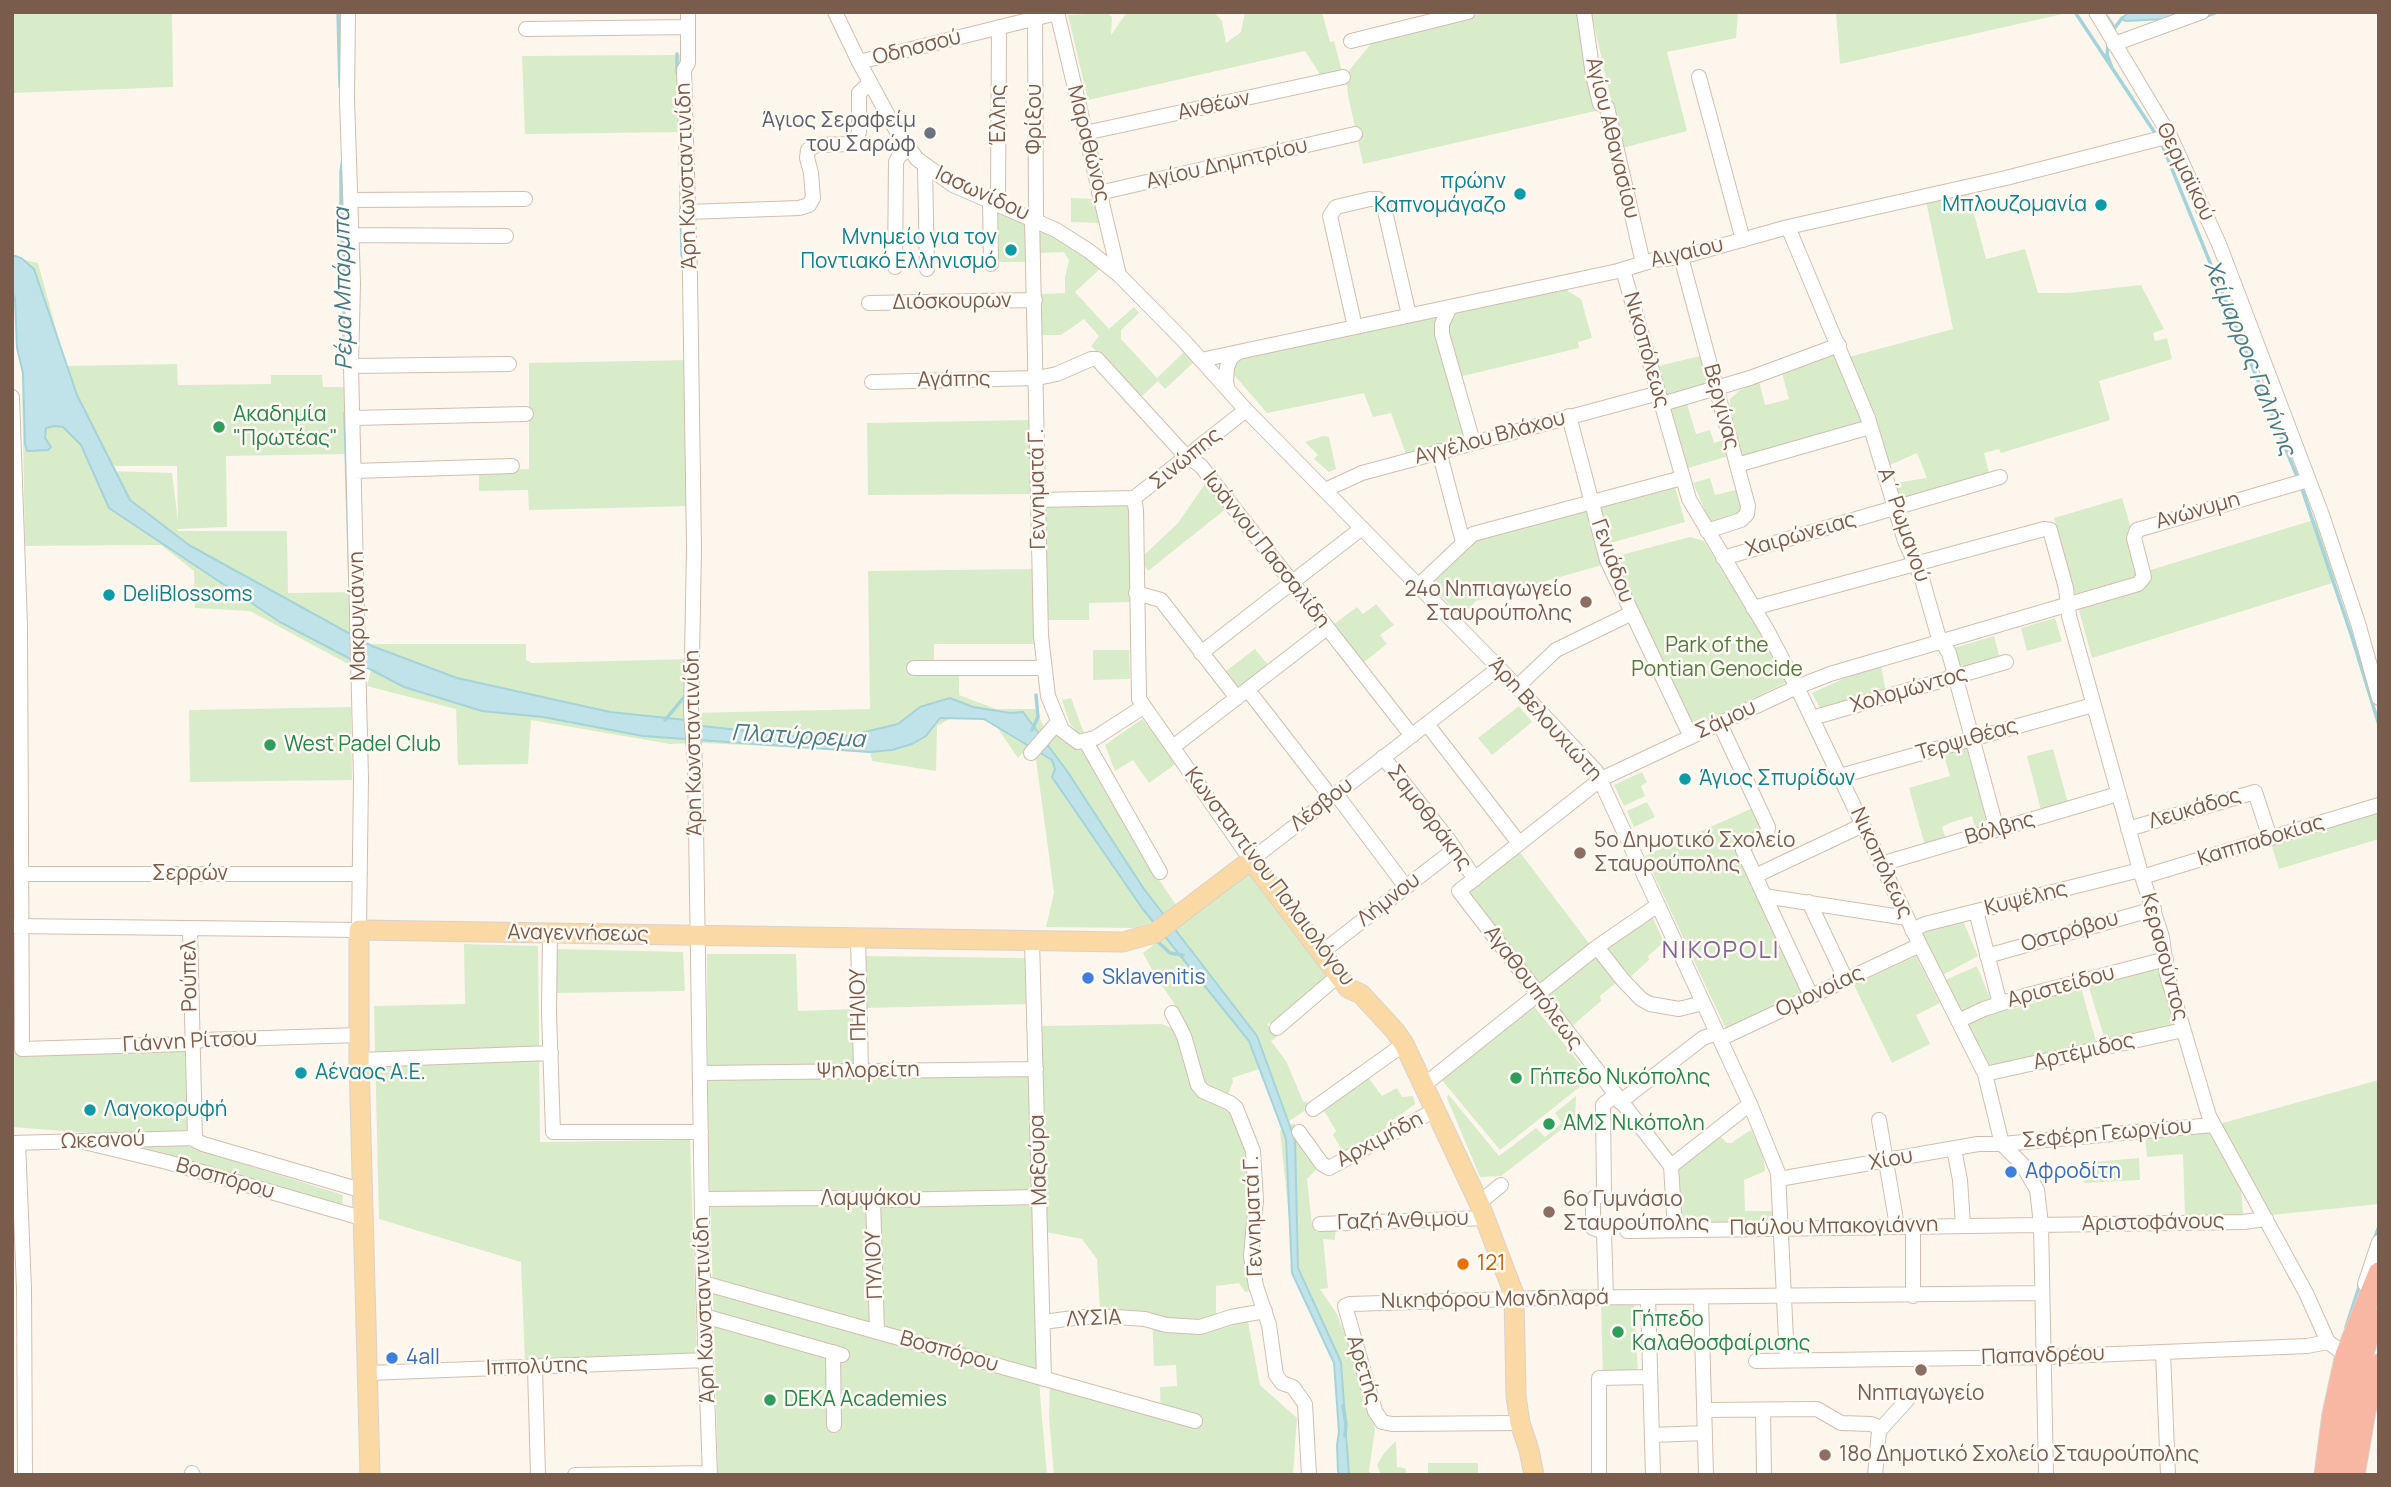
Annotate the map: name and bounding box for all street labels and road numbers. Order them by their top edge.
street label: Οδησσού [870,25,964,71]
street label: Αγίου Αθανασίου [1580,55,1644,221]
street label: Άρη Κωνσταντινίδη [671,82,703,270]
street label: Μαραθώνος [1061,83,1115,205]
street label: Έλλης [986,84,1012,146]
street label: Φρίξου [1022,84,1048,154]
street label: Ανθέων [1175,86,1253,126]
street label: Θερμαϊκού [2150,119,2220,225]
street label: Αγίου Δημητρίου [1144,133,1310,195]
street label: Ιασωνίδου [931,161,1033,227]
street label: Αιγαίου [1648,232,1726,274]
street label: Διόσκουρων [892,288,1012,316]
street label: Νικοπόλεως [1617,289,1675,411]
street label: Βεργίνας [1698,362,1744,452]
street label: Αγάπης [917,367,991,393]
street label: Αγγέλου Βλάχου [1412,406,1568,470]
street label: Σινώπης [1145,423,1227,495]
street label: Γεννηματά Γ. [1024,428,1052,550]
street label: Α΄ Ρωμανού [1872,464,1934,586]
street label: Ιωάννου Πασσαλίδη [1197,467,1335,633]
street label: Ανώνυμη [2153,487,2243,535]
street label: Χαιρώνειας [1743,507,1859,563]
street label: Γενιάδου [1585,516,1639,606]
street label: Μακρυγιάννη [344,551,372,681]
street label: Άρη Κωνσταντινίδη [680,650,708,836]
street label: Άρη Βελουχιώτη [1483,653,1607,787]
street label: Χολομώντος [1848,661,1970,719]
street label: Σάμου [1692,695,1760,745]
street label: Τερψιθέας [1913,713,2021,767]
street label: Σαμοθράκης [1381,760,1477,876]
street label: Κωνσταντίνου Παλαιολόγου [1179,763,1359,991]
street label: Λέσβου [1286,773,1358,837]
street label: Λευκάδος [2146,783,2244,835]
street label: Νικοπόλεως [1844,804,1918,922]
street label: Βόλβης [1962,807,2038,851]
street label: Καππαδοκίας [2195,810,2327,872]
street label: Σερρών [152,861,228,887]
street label: Λήμνου [1353,868,1425,932]
street label: Κυψέλης [1982,877,2070,921]
street label: Κερασούντος [2135,890,2193,1024]
street label: Οστρόβου [2019,906,2121,958]
street label: Αναγεννήσεως [507,920,649,948]
street label: Αγαθουπόλεως [1478,921,1588,1055]
street label: Ρούπελ [177,940,203,1012]
street label: Ομονοίας [1772,961,1868,1023]
street label: Αριστείδου [2004,961,2118,1013]
street label: ΠΗΛΙΟΥ [846,968,872,1042]
street label: Γιάννη Ρίτσου [122,1026,258,1058]
street label: Αρτέμιδος [2031,1028,2137,1076]
street label: Ψηλορείτη [816,1057,920,1085]
street label: Αρχιμήδη [1333,1107,1427,1173]
street label: Μαξούρα [1025,1114,1053,1206]
street label: Σεφέρη Γεωργίου [2021,1114,2193,1154]
street label: Ωκεανού [61,1127,145,1155]
street label: Χίου [1867,1144,1915,1176]
street label: Βοσπόρου [173,1153,277,1205]
street label: Γεννηματά Γ. [1239,1155,1269,1277]
street label: Λαμψάκου [821,1186,921,1212]
street label: Γαζή Άνθιμου [1337,1206,1469,1236]
street label: Αριστοφάνoυς [2081,1209,2225,1237]
street label: Παύλου Μπακογιάννη [1729,1213,1939,1241]
street label: Άρη Κωνσταντινίδη [689,1216,721,1404]
street label: ΠΥΛΙΟΥ [861,1230,889,1300]
street label: Νικηφόρου Μανδηλαρά [1381,1285,1609,1315]
street label: ΛΥΣΙΑ [1066,1305,1122,1333]
street label: Βοσπόρου [897,1326,1001,1378]
street label: Αρετής [1341,1332,1385,1408]
street label: Παπανδρέου [1981,1341,2105,1371]
street label: Ιππολύτης [486,1353,588,1381]

